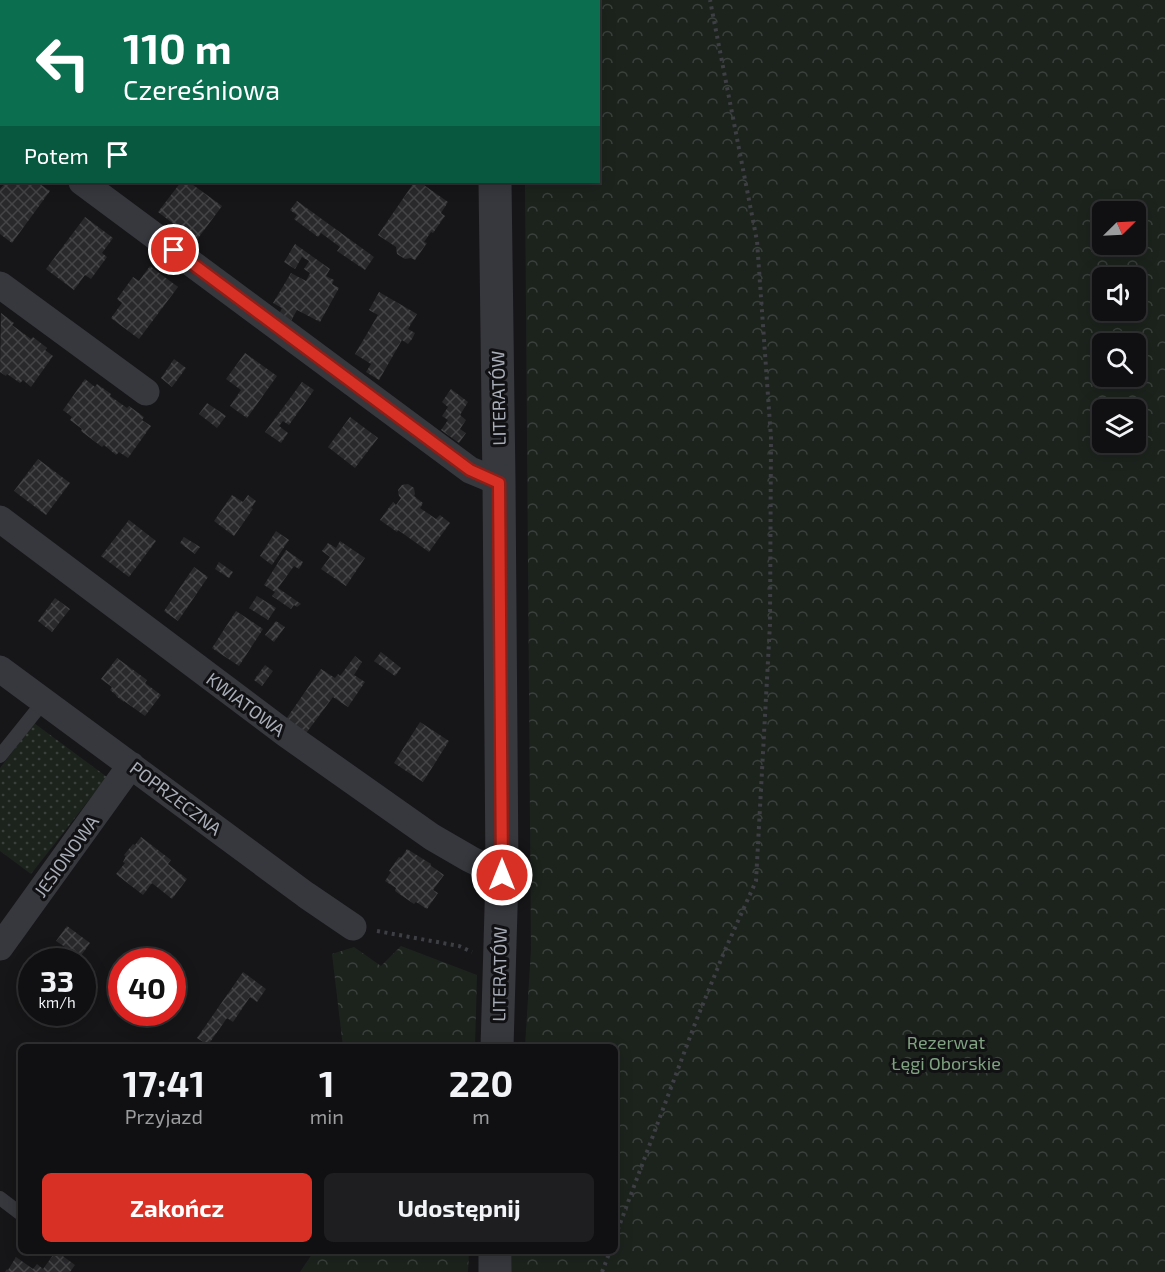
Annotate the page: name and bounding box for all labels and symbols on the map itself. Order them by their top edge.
north arrow [1092,201,1146,255]
pin [148,224,199,275]
street label: LITERATÓW [486,350,510,446]
street label: KWIATOWA [202,667,290,741]
street label: POPRZECZNA [126,756,227,840]
street label: JESIONOWA [29,810,103,901]
position arrow [470,843,534,907]
street label: LITERATÓW [487,926,511,1022]
speed limit sign: 40 [108,948,186,1026]
park label: Rezerwat Łęgi Oborskie [891,1031,1001,1074]

